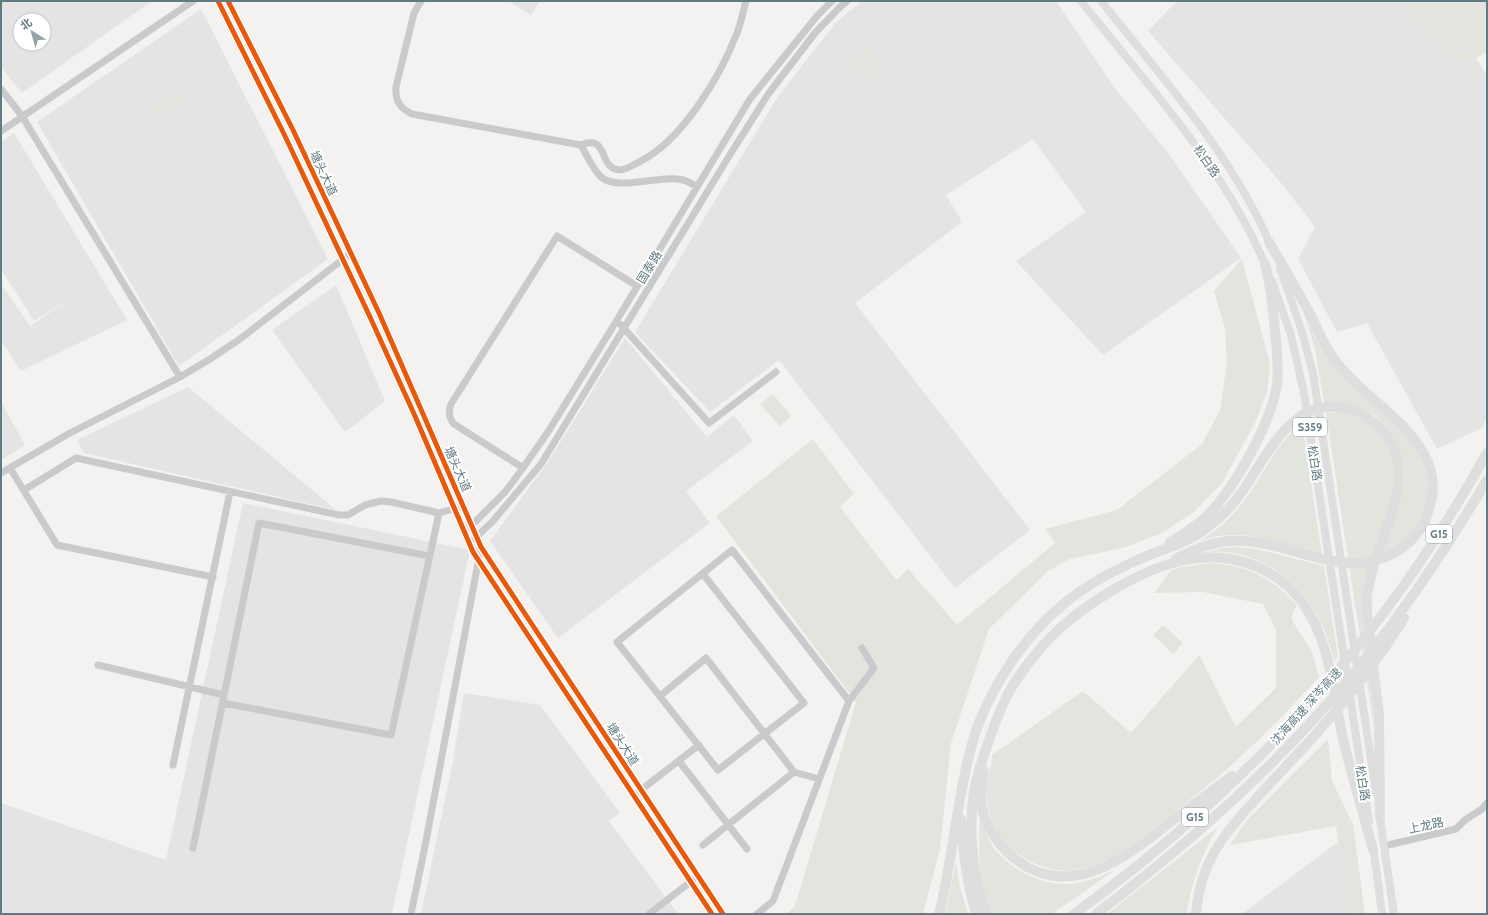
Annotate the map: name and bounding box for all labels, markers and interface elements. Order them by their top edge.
north arrow [12,12,52,52]
text: 北 [17,15,35,33]
street label: 松白路 [1191,142,1223,180]
street label: 塘头大道 [307,148,341,198]
street label: 国泰路 [633,248,665,286]
road number: S359 [1293,418,1327,436]
street label: 塘头大道 [441,444,475,494]
street label: 松白路 [1305,444,1325,482]
road number: G15 [1426,525,1452,543]
street label: 沈海高速 深岑高速 [1267,664,1345,748]
street label: 塘头大道 [604,720,642,768]
street label: 松白路 [1353,764,1373,802]
road number: G15 [1182,808,1208,826]
street label: 上龙路 [1407,814,1445,836]

